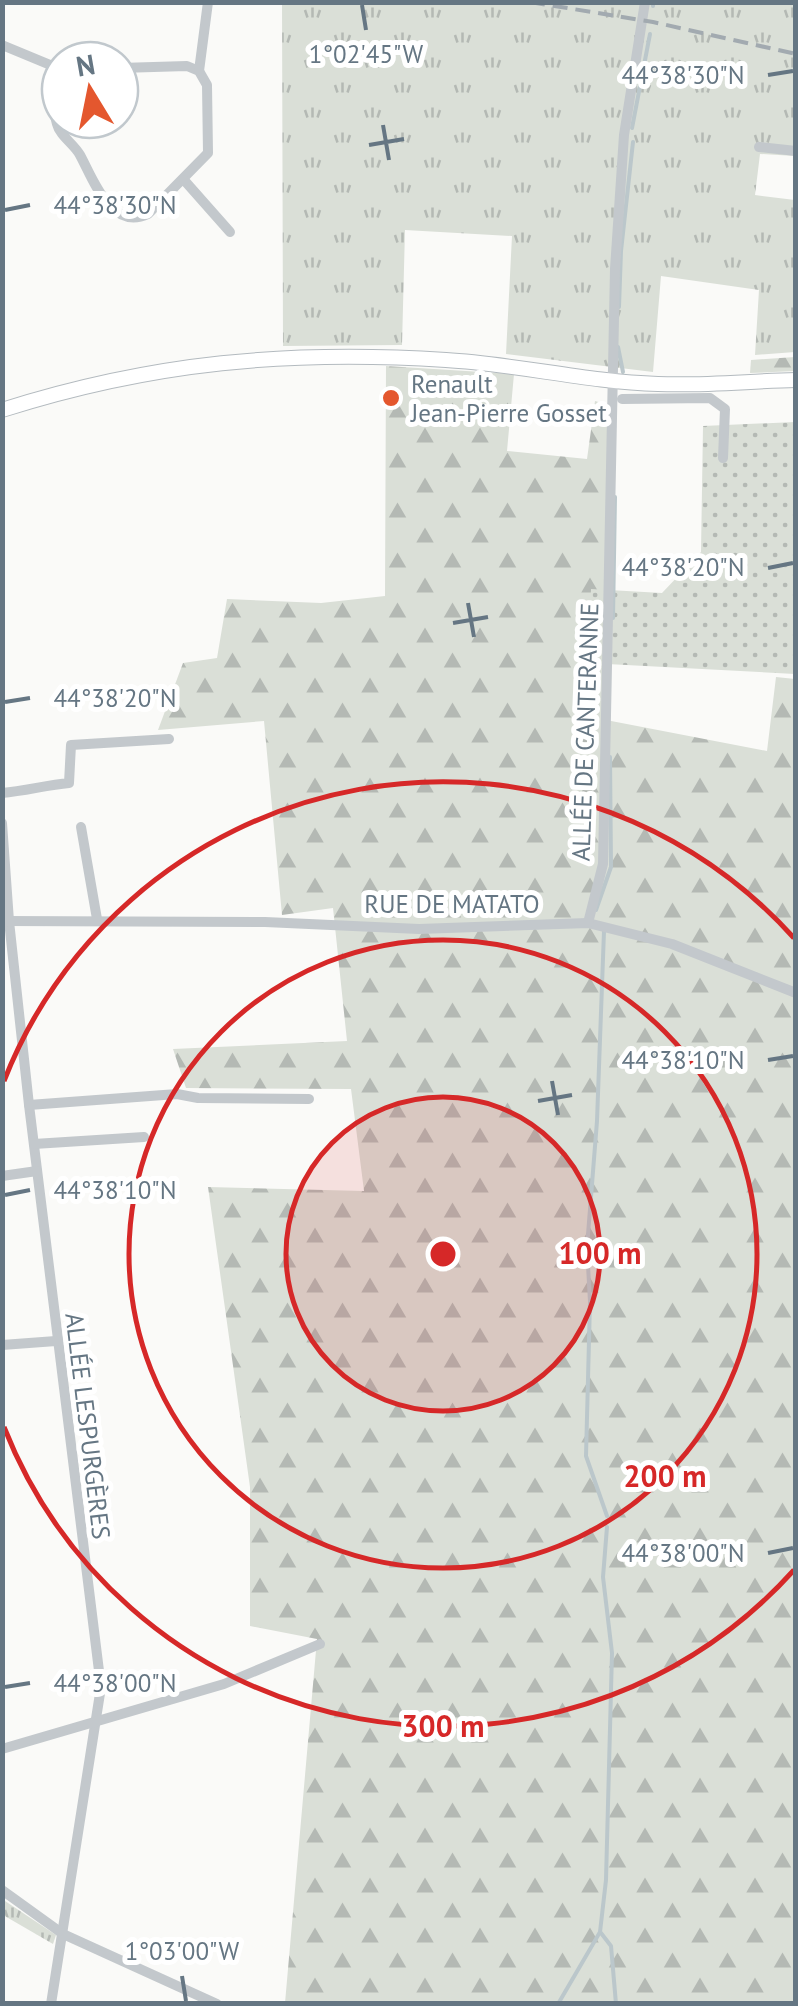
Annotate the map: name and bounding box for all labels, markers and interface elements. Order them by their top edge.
text: 1°02'45"W [309,38,423,70]
north arrow [40,40,140,140]
text: N [73,45,98,85]
text: 44°38'30"N [621,59,745,91]
text: 44°38'30"N [53,189,177,221]
place label: Renault Jean-Pierre Gosset [410,368,607,429]
marker: Renault Jean-Pierre Gosset [380,387,402,409]
text: 44°38'20"N [621,551,745,583]
street label: ALLÉE DE CANTERANNE [564,602,606,862]
text: 44°38'20"N [53,682,177,714]
street label: RUE DE MATATO [364,888,540,920]
text: 44°38'10"N [621,1044,745,1076]
text: 44°38'10"N [53,1174,177,1206]
text: 100 m [559,1233,641,1272]
centre of rings [425,1236,461,1272]
street label: ALLÉE LESPURGÈRES [58,1311,118,1541]
text: 200 m [624,1456,706,1495]
text: 44°38'00"N [621,1537,745,1569]
text: 44°38'00"N [53,1667,177,1699]
text: 300 m [402,1706,484,1745]
text: 1°03'00"W [125,1935,239,1967]

